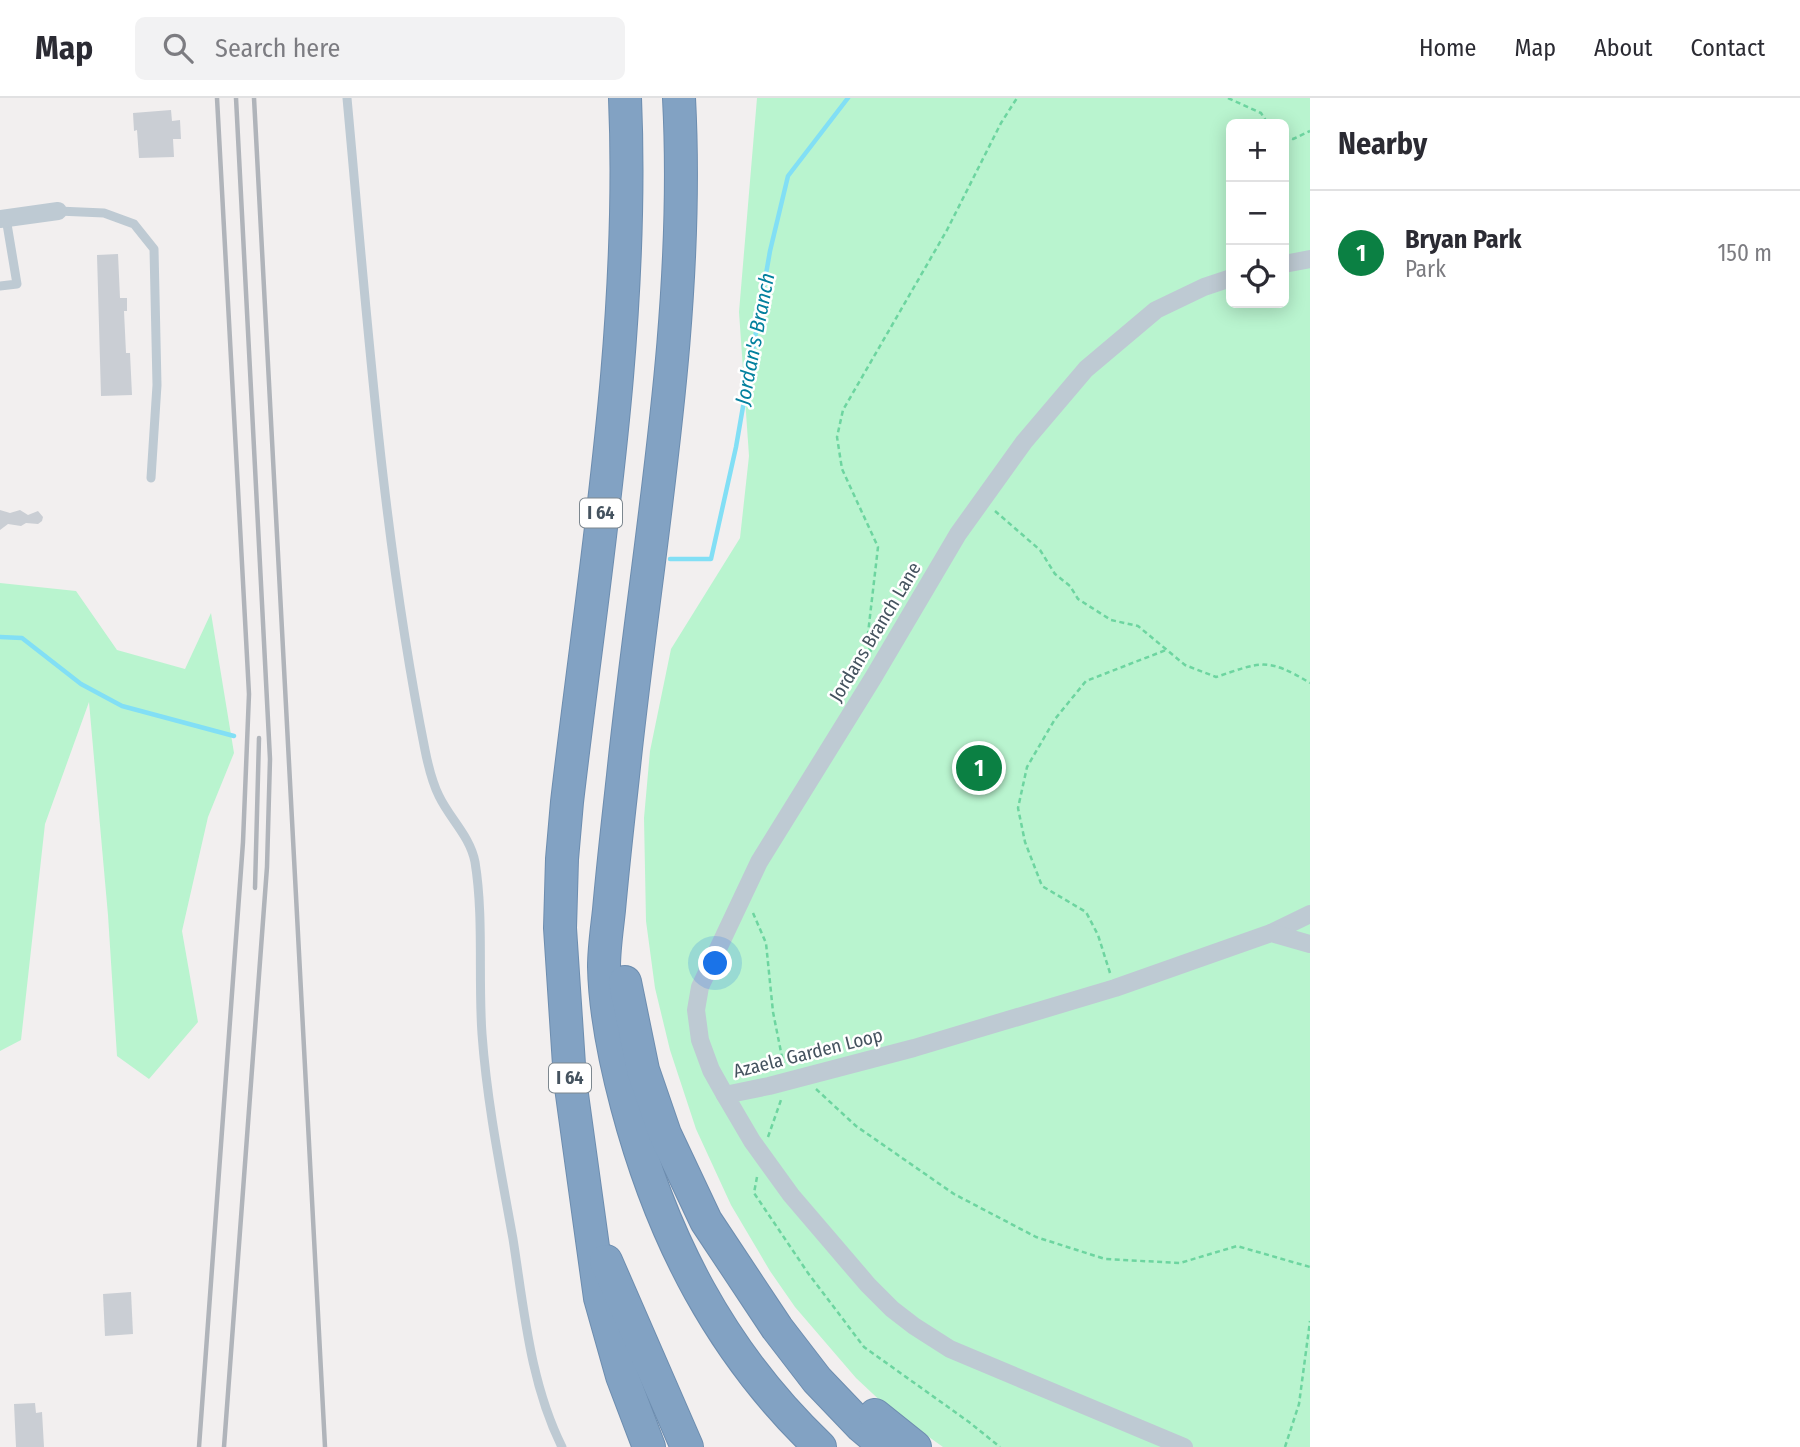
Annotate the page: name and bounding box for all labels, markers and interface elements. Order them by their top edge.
search box [135,17,625,80]
text: Map [35,28,93,68]
icon: search [159,29,197,67]
text: Search here [215,33,340,64]
text: Home [1419,34,1476,62]
text: Map [1514,34,1556,62]
text: About [1594,34,1652,62]
text: Contact [1690,34,1765,62]
map controls [1226,119,1289,308]
button: + [1226,119,1289,182]
text: Nearby [1338,126,1427,162]
button: − [1226,182,1289,245]
text: Bryan Park [1405,224,1521,255]
text: 1 [1356,239,1366,267]
text: 150 m [1717,239,1772,267]
button: locate [1226,245,1289,308]
text: Park [1405,255,1446,283]
water label: Jordan's Branch [729,271,781,408]
road number: I 64 [580,498,622,528]
street label: Jordans Branch Lane [824,558,926,706]
pin: 1 [956,742,1002,794]
your location [698,946,732,980]
street label: Azaela Garden Loop [731,1023,885,1083]
road number: I 64 [549,1063,591,1093]

